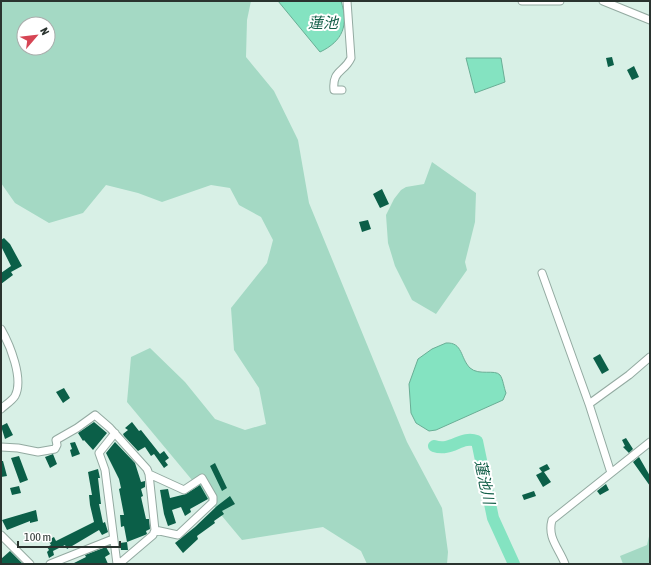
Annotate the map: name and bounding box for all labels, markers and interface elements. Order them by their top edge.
water label: 蓮池 [308,14,340,31]
north arrow [16,16,56,56]
text: N [38,26,52,37]
water label: 蓮池川 [472,458,498,508]
scale bar [18,523,120,549]
text: 100 m [24,530,51,544]

